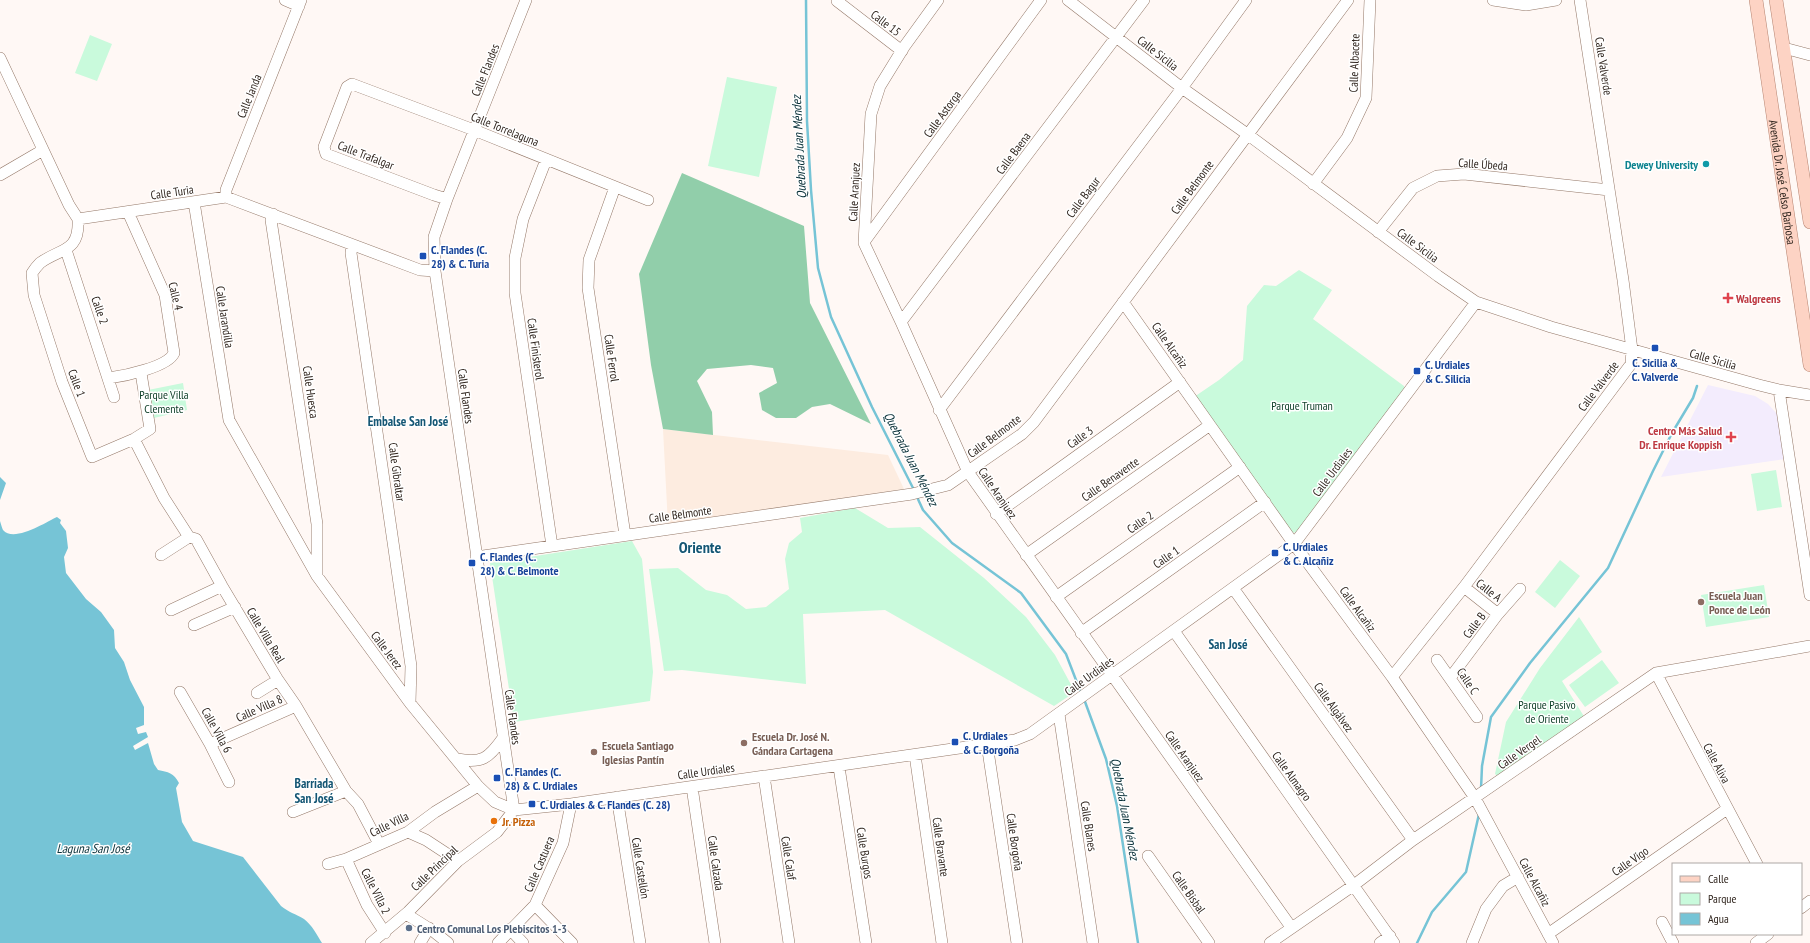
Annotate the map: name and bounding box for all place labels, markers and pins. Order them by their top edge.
place label: Dewey University [1625,157,1698,172]
marker: Dewey University [1701,159,1711,169]
place label: C. Flandes (C. 28) & C. Turia [431,242,489,271]
marker: C. Flandes (C. 28) & C. Turia [418,251,428,261]
place label: Walgreens [1735,291,1781,306]
marker: Walgreens [1723,293,1733,303]
marker: C. Sicilia & C. Valverde [1650,343,1660,353]
place label: C. Sicilia & C. Valverde [1632,355,1678,384]
place label: C. Urdiales & C. Silicia [1425,357,1471,386]
marker: C. Urdiales & C. Silicia [1412,366,1422,376]
place label: Centro Más Salud Dr. Enrique Koppish [1639,423,1722,452]
marker: Centro Más Salud Dr. Enrique Koppish [1725,431,1737,443]
place label: C. Urdiales & C. Alcañiz [1283,539,1334,568]
marker: C. Urdiales & C. Alcañiz [1270,548,1280,558]
place label: C. Flandes (C. 28) & C. Belmonte [480,549,559,578]
marker: C. Flandes (C. 28) & C. Belmonte [467,558,477,568]
place label: Escuela Juan Ponce de León [1709,588,1770,617]
marker: Escuela Juan Ponce de León [1696,597,1706,607]
place label: C. Urdiales & C. Borgoña [963,728,1019,757]
place label: Escuela Dr. José N. Gándara Cartagena [752,729,833,758]
marker: C. Urdiales & C. Borgoña [950,737,960,747]
place label: Escuela Santiago Iglesias Pantín [602,738,674,767]
marker: Escuela Dr. José N. Gándara Cartagena [739,738,749,748]
marker: Escuela Santiago Iglesias Pantín [589,747,599,757]
place label: C. Flandes (C. 28) & C. Urdiales [505,764,577,793]
marker: C. Flandes (C. 28) & C. Urdiales [492,773,502,783]
place label: C. Urdiales & C. Flandes (C. 28) [540,797,670,812]
marker: C. Urdiales & C. Flandes (C. 28) [527,799,537,809]
place label: Jr. Pizza [501,814,535,829]
marker: Jr. Pizza [489,816,499,826]
place label: Centro Comunal Los Plebiscitos 1-3 [417,921,567,936]
marker: Centro Comunal Los Plebiscitos 1-3 [404,923,414,933]

